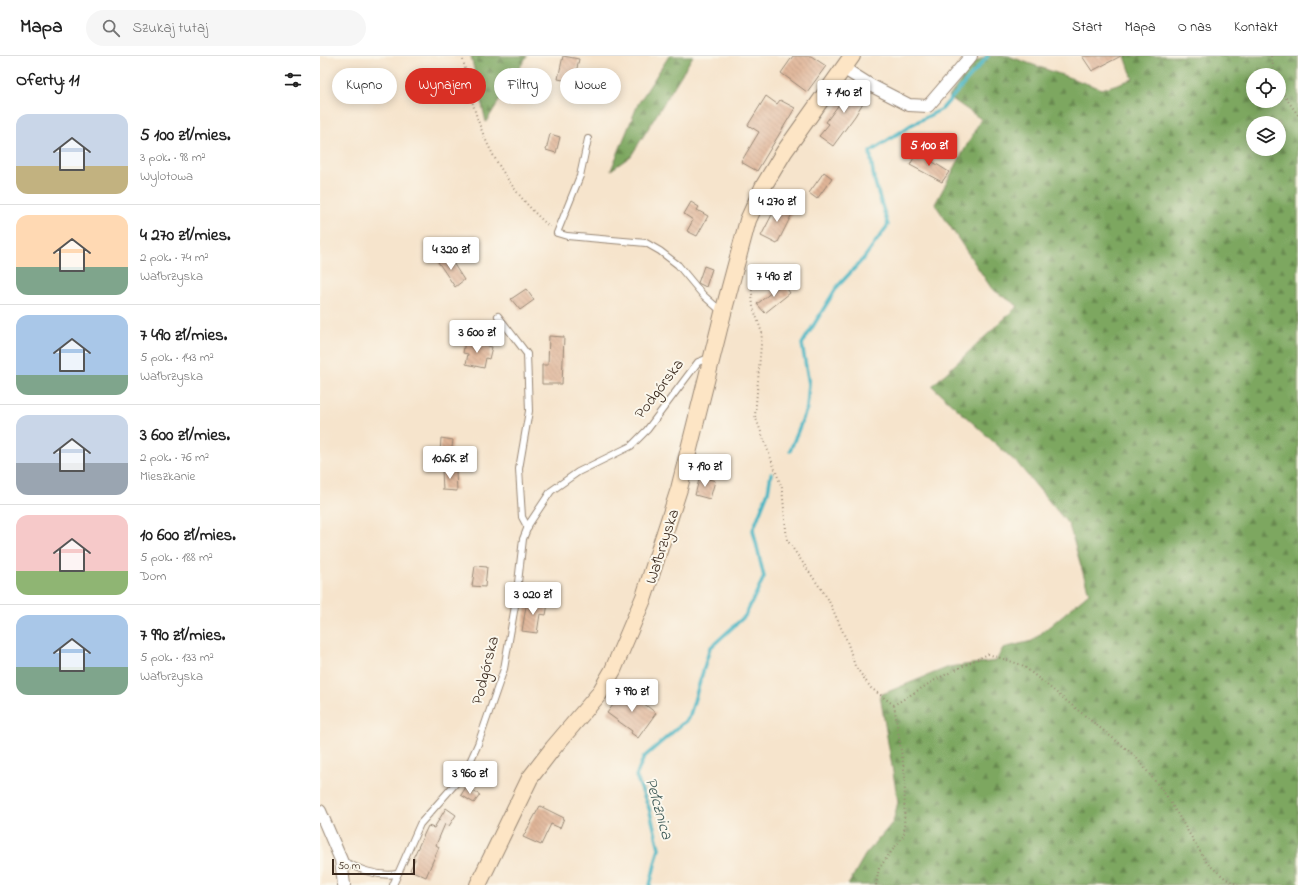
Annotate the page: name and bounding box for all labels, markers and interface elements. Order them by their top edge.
search box [86,10,366,46]
text: Mapa [20,14,62,41]
icon: search [100,17,122,39]
text: Szukaj tutaj [132,17,208,39]
text: Start [1072,17,1102,38]
text: Mapa [1124,17,1156,38]
text: O nas [1178,17,1212,38]
text: Kontakt [1234,17,1278,38]
text: Oferty: 11 [16,68,80,93]
chip: Kupno [332,68,397,104]
chip: Wynajem [405,68,486,104]
chip: Filtry [494,68,552,104]
chip: Nowe [560,68,621,104]
map controls [1246,68,1286,156]
button: locate [1246,68,1286,108]
icon: filters [282,69,304,91]
pin: 7 140 zł [803,80,885,114]
text: 7 140 zł [826,83,862,102]
button: layers [1246,116,1286,156]
text: 5 100 zł/mies. [140,123,231,148]
icon: home [48,130,96,178]
pin: 5 100 zł [888,133,970,167]
text: 5 100 zł [910,136,948,155]
text: 3 pok. · 98 m² [140,148,206,167]
text: Wylotowa [140,167,193,186]
pin: 4 270 zł [736,189,818,223]
text: 4 270 zł [758,192,796,211]
text: 4 270 zł/mies. [140,223,231,248]
icon: home [48,231,96,279]
pin: 4 320 zł [410,237,492,271]
text: 4 320 zł [432,240,470,259]
text: 2 pok. · 74 m² [140,248,209,267]
pin: 7 490 zł [733,264,815,298]
text: Wałbrzyska [140,267,203,286]
text: 7 490 zł [756,267,792,286]
pin: 3 600 zł [436,320,518,354]
text: 7 490 zł/mies. [140,323,227,348]
text: 3 600 zł [458,323,496,342]
icon: home [48,331,96,379]
text: 5 pok. · 143 m² [140,348,214,367]
street label: Podgórska [629,354,690,424]
text: Wałbrzyska [140,367,203,386]
text: 3 600 zł/mies. [140,423,230,448]
icon: home [48,431,96,479]
pin: 10.6K zł [409,446,491,480]
text: 2 pok. · 76 m² [140,448,209,467]
text: 10.6K zł [432,449,468,468]
pin: 7 190 zł [664,454,746,488]
text: 7 190 zł [688,457,722,476]
text: Mieszkanie [140,467,195,486]
street label: Wałbrzyska [640,506,686,587]
text: 10 600 zł/mies. [140,523,236,548]
icon: home [48,531,96,579]
text: 5 pok. · 188 m² [140,548,213,567]
text: Dom [140,567,166,586]
pin: 3 020 zł [492,582,574,616]
text: 3 020 zł [514,585,552,604]
text: 7 990 zł/mies. [140,623,225,648]
icon: home [48,631,96,679]
street label: Podgórska [466,634,506,707]
text: 5 pok. · 133 m² [140,648,214,667]
text: Wałbrzyska [140,667,203,686]
pin: 7 990 zł [591,679,673,713]
text: 7 990 zł [615,682,649,701]
pin: 3 960 zł [429,761,511,795]
text: 3 960 zł [452,764,488,783]
water label: Pełcznica [638,775,680,843]
scale bar [332,857,415,876]
text: 50 m [338,858,360,874]

